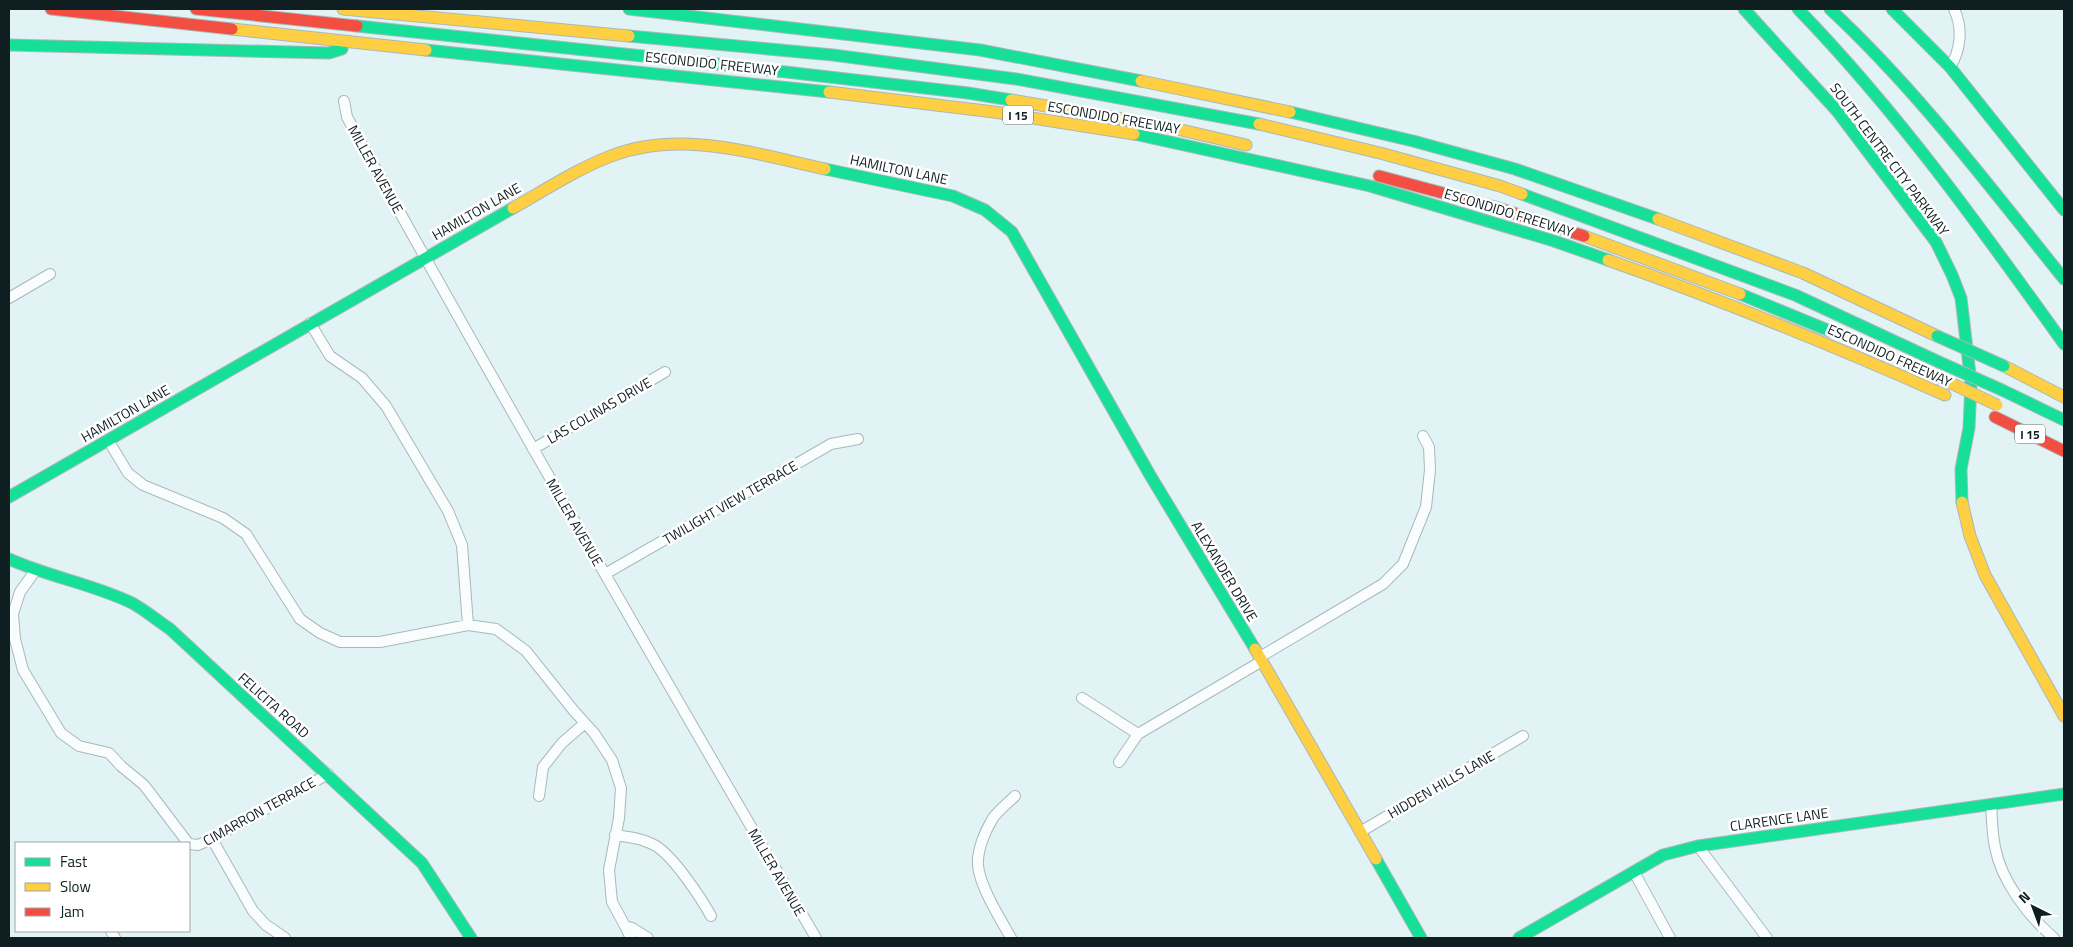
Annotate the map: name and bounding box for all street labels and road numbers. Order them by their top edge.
street label: ESCONDIDO FREEWAY [644,46,780,80]
street label: SOUTH CENTRE CITY PARKWAY [1825,78,1955,240]
street label: ESCONDIDO FREEWAY [1046,95,1182,139]
road number: I 15 [1003,106,1033,124]
street label: MILLER AVENUE [343,121,409,217]
street label: HAMILTON LANE [848,148,950,190]
street label: HAMILTON LANE [428,177,525,245]
street label: ESCONDIDO FREEWAY [1442,182,1577,242]
street label: ESCONDIDO FREEWAY [1824,318,1956,392]
street label: LAS COLINAS DRIVE [543,371,655,449]
street label: HAMILTON LANE [77,379,174,447]
road number: I 15 [2015,424,2045,444]
street label: TWILIGHT VIEW TERRACE [659,455,801,549]
street label: MILLER AVENUE [541,474,609,570]
street label: ALEXANDER DRIVE [1187,517,1263,625]
street label: FELICITA ROAD [234,667,314,743]
street label: HIDDEN HILLS LANE [1384,745,1499,823]
street label: CIMARRON TERRACE [199,771,319,851]
street label: CLARENCE LANE [1728,802,1830,836]
street label: MILLER AVENUE [743,824,811,920]

